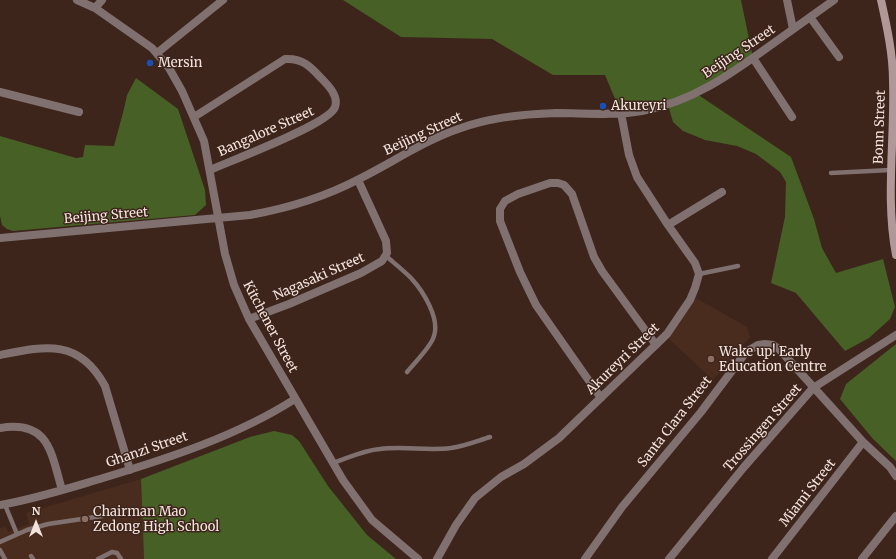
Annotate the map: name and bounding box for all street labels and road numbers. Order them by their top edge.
street label: Beijing Street [700,22,778,82]
street label: Bonn Street [871,90,889,164]
street label: Bangalore Street [216,104,316,160]
street label: Beijing Street [381,109,465,159]
street label: Beijing Street [63,205,149,227]
street label: Nagasaki Street [271,250,367,304]
street label: Kitchener Street [239,279,301,375]
street label: Akureyri Street [583,320,663,398]
street label: Santa Clara Street [635,373,715,471]
street label: Trossingen Street [721,381,805,475]
street label: Ghanzi Street [104,429,190,471]
street label: Miami Street [777,456,839,530]

